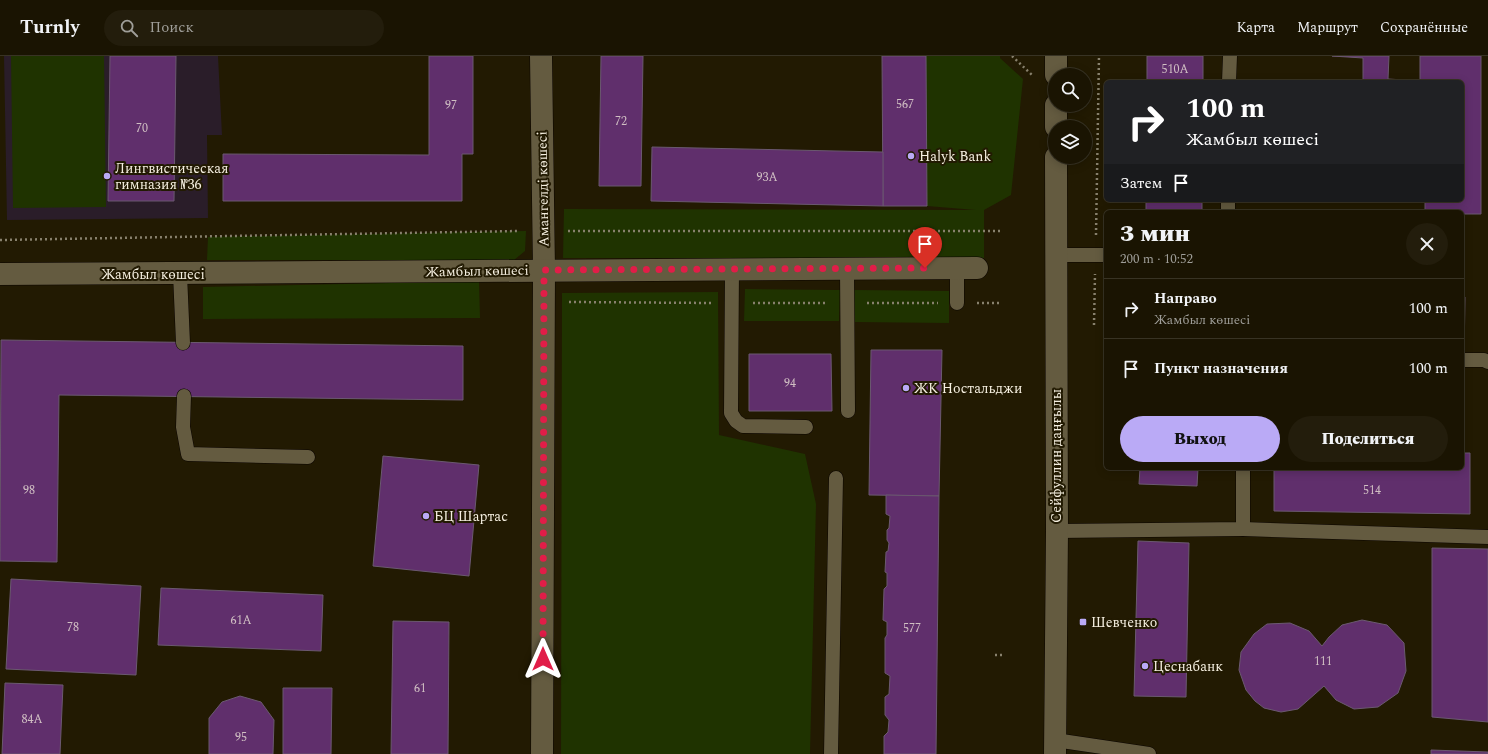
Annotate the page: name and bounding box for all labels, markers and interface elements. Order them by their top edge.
search box [104,10,384,46]
text: Turnly [20,13,80,42]
text: Поиск [150,16,194,39]
icon: search [118,17,140,39]
text: Карта [1237,17,1275,38]
text: Маршрут [1297,17,1358,38]
text: Сохранённые [1380,17,1468,38]
house number: 510А [1161,60,1189,79]
map controls [1048,68,1092,164]
button: search [1048,68,1092,112]
text: 100 m [1186,87,1265,130]
house number: 567 [896,95,914,114]
house number: 97 [445,96,457,115]
icon: right [1120,96,1172,148]
house number: 72 [615,112,627,131]
house number: 70 [136,119,148,138]
button: layers [1048,120,1092,164]
text: Жамбыл көшесі [1186,126,1319,153]
street label: Амангелді көшесі [531,131,555,247]
place label: Halyk Bank [919,146,991,167]
marker: Halyk Bank [906,151,916,161]
place label: Лингвистическая гимназия №36 [115,158,229,195]
house number: 93А [756,168,778,187]
marker: Лингвистическая гимназия №36 [102,171,112,181]
text: Затем [1120,172,1162,195]
icon: arrive [1170,172,1192,194]
text: 3 мин [1120,216,1190,252]
button: close [1406,223,1448,265]
pin [908,227,942,268]
icon: arrive [914,233,936,255]
text: 200 m · 10:52 [1120,249,1193,269]
street label: Жамбыл көшесі [425,260,529,282]
street label: Жамбыл көшесі [101,264,205,285]
text: Направо [1154,287,1217,310]
text: 100 m [1409,297,1448,320]
icon: right [1120,298,1142,320]
text: Жамбыл көшесі [1154,310,1250,330]
text: Пункт назначения [1154,357,1288,380]
text: 100 m [1409,357,1448,380]
icon: arrive [1120,358,1142,380]
house number: 94 [784,374,796,393]
place label: ЖК Ностальджи [914,378,1022,399]
marker: ЖК Ностальджи [901,383,911,393]
street label: Сейфуллин даңғылы [1046,389,1067,523]
button: Выход [1120,416,1280,462]
button: Поделиться [1288,416,1448,462]
house number: 98 [23,481,35,500]
house number: 514 [1363,481,1381,500]
place label: БЦ Шартас [434,506,508,527]
marker: БЦ Шартас [421,511,431,521]
house number: 61А [230,611,252,630]
place label: Шевченко [1091,612,1157,633]
marker: Шевченко [1078,617,1088,627]
house number: 78 [67,618,79,637]
house number: 577 [903,619,921,638]
position arrow [522,638,564,680]
house number: 111 [1314,652,1332,671]
place label: Цеснабанк [1153,656,1223,677]
marker: Цеснабанк [1140,661,1150,671]
house number: 61 [414,679,426,698]
house number: 84А [21,710,43,729]
house number: 95 [235,728,247,747]

